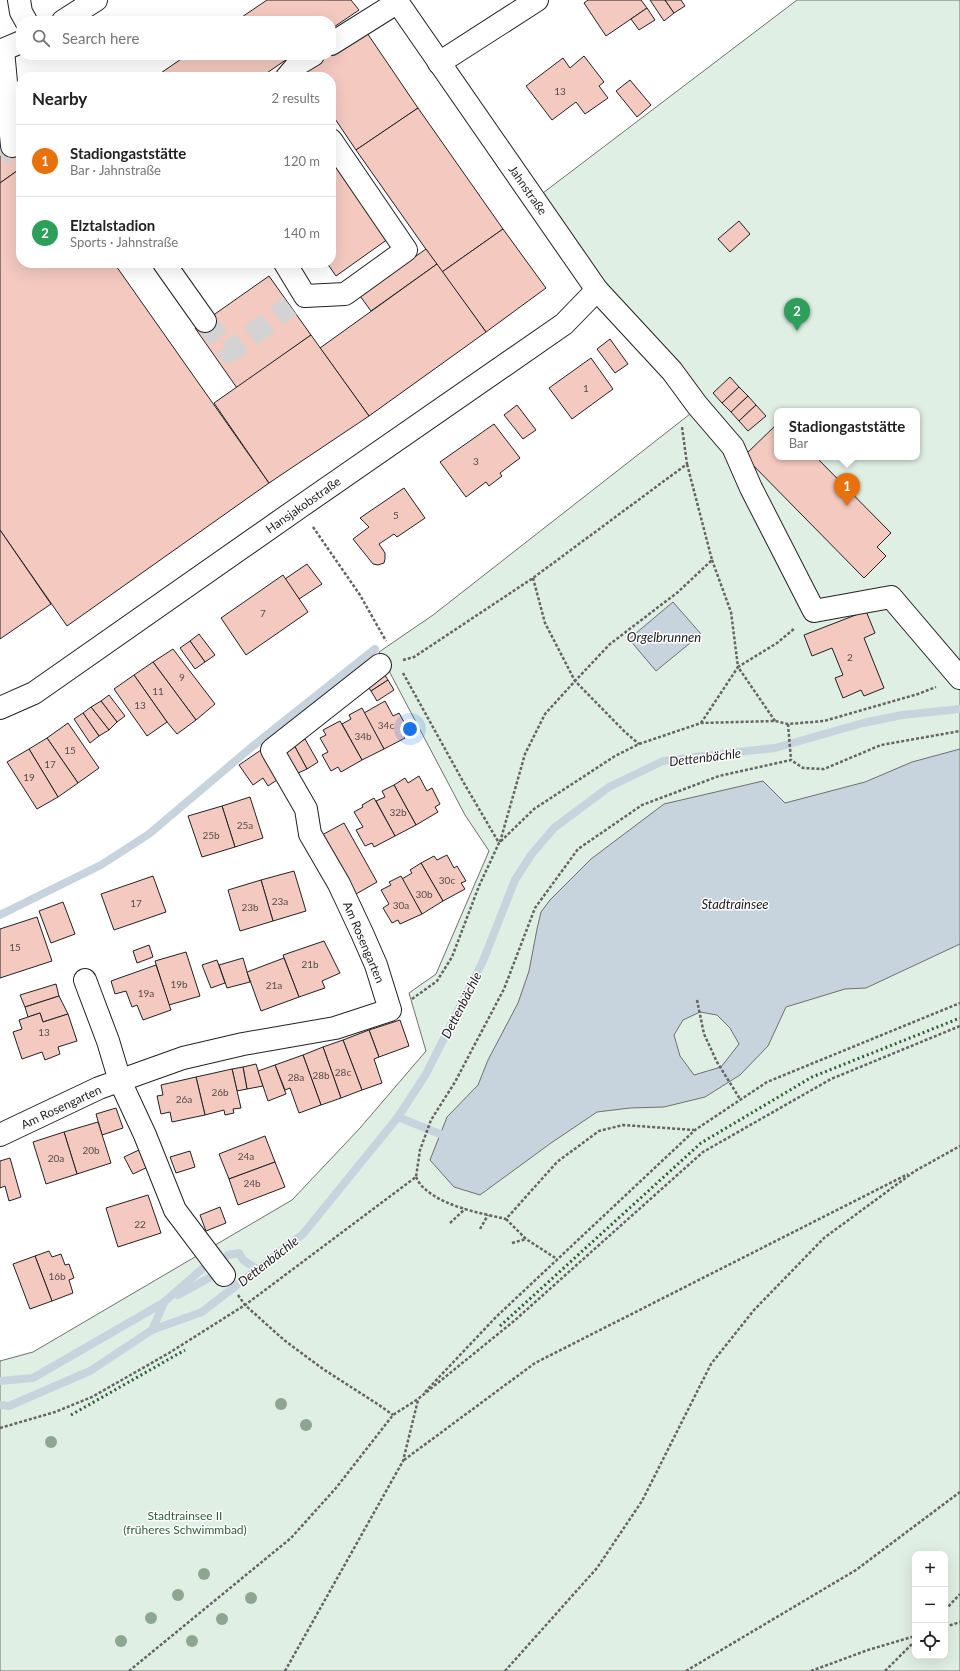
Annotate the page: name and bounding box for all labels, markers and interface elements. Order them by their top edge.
search box [16,16,336,60]
icon: search [30,27,52,49]
text: Search here [62,29,139,47]
house number: 13 [554,85,566,97]
text: Nearby [32,88,87,109]
text: 2 results [272,90,320,106]
text: Stadiongaststätte [70,144,186,162]
text: 1 [41,153,49,169]
text: 120 m [283,153,320,169]
text: Bar · Jahnstraße [70,162,161,178]
street label: Jahnstraße [505,162,551,218]
text: Elztalstadion [70,216,155,234]
text: 2 [41,225,49,241]
text: 140 m [283,225,320,241]
text: Sports · Jahnstraße [70,234,178,250]
pin: 2 [784,298,810,331]
house number: 1 [583,382,589,394]
popup [774,408,920,460]
text: Stadiongaststätte [789,417,905,435]
text: Bar [789,435,808,451]
house number: 3 [473,455,479,467]
pin: 1 [834,473,860,506]
street label: Hansjakobstraße [263,474,343,536]
house number: 5 [393,509,399,521]
house number: 7 [260,607,266,619]
water label: Orgelbrunnen [627,629,701,645]
house number: 2 [847,651,853,663]
house number: 9 [179,671,185,683]
house number: 11 [152,685,164,697]
house number: 13 [134,699,146,711]
house number: 34c [378,719,394,731]
your location [400,719,420,739]
house number: 34b [354,730,372,742]
house number: 15 [64,744,76,756]
water label: Dettenbächle [668,745,742,769]
house number: 17 [44,758,56,770]
house number: 19 [23,771,35,783]
house number: 32b [389,806,407,818]
house number: 25a [237,819,253,831]
house number: 25b [202,829,220,841]
house number: 30c [439,874,455,886]
house number: 30b [415,888,433,900]
house number: 23a [272,895,288,907]
water label: Stadtrainsee [701,896,769,912]
house number: 17 [130,897,142,909]
street label: Am Rosengarten [340,899,388,985]
house number: 30a [393,899,409,911]
house number: 23b [241,901,259,913]
house number: 15 [9,941,21,953]
house number: 21b [301,958,319,970]
water label: Dettenbächle [437,969,485,1041]
house number: 19b [170,978,188,990]
house number: 21a [266,979,282,991]
house number: 19a [138,987,154,999]
house number: 13 [38,1026,50,1038]
house number: 28c [335,1066,351,1078]
house number: 28b [312,1069,330,1081]
house number: 28a [288,1071,304,1083]
street label: Am Rosengarten [18,1082,104,1132]
house number: 26b [211,1086,229,1098]
house number: 26a [176,1093,192,1105]
house number: 20b [82,1144,100,1156]
house number: 24a [238,1150,254,1162]
house number: 20a [48,1152,64,1164]
house number: 24b [243,1177,261,1189]
house number: 22 [134,1218,146,1230]
water label: Dettenbächle [235,1232,301,1290]
house number: 16b [48,1270,66,1282]
park label: Stadtrainsee II (früheres Schwimmbad) [123,1508,247,1537]
map controls [912,1551,948,1659]
button: + [912,1551,948,1587]
button: − [912,1587,948,1623]
button: locate [912,1623,948,1659]

